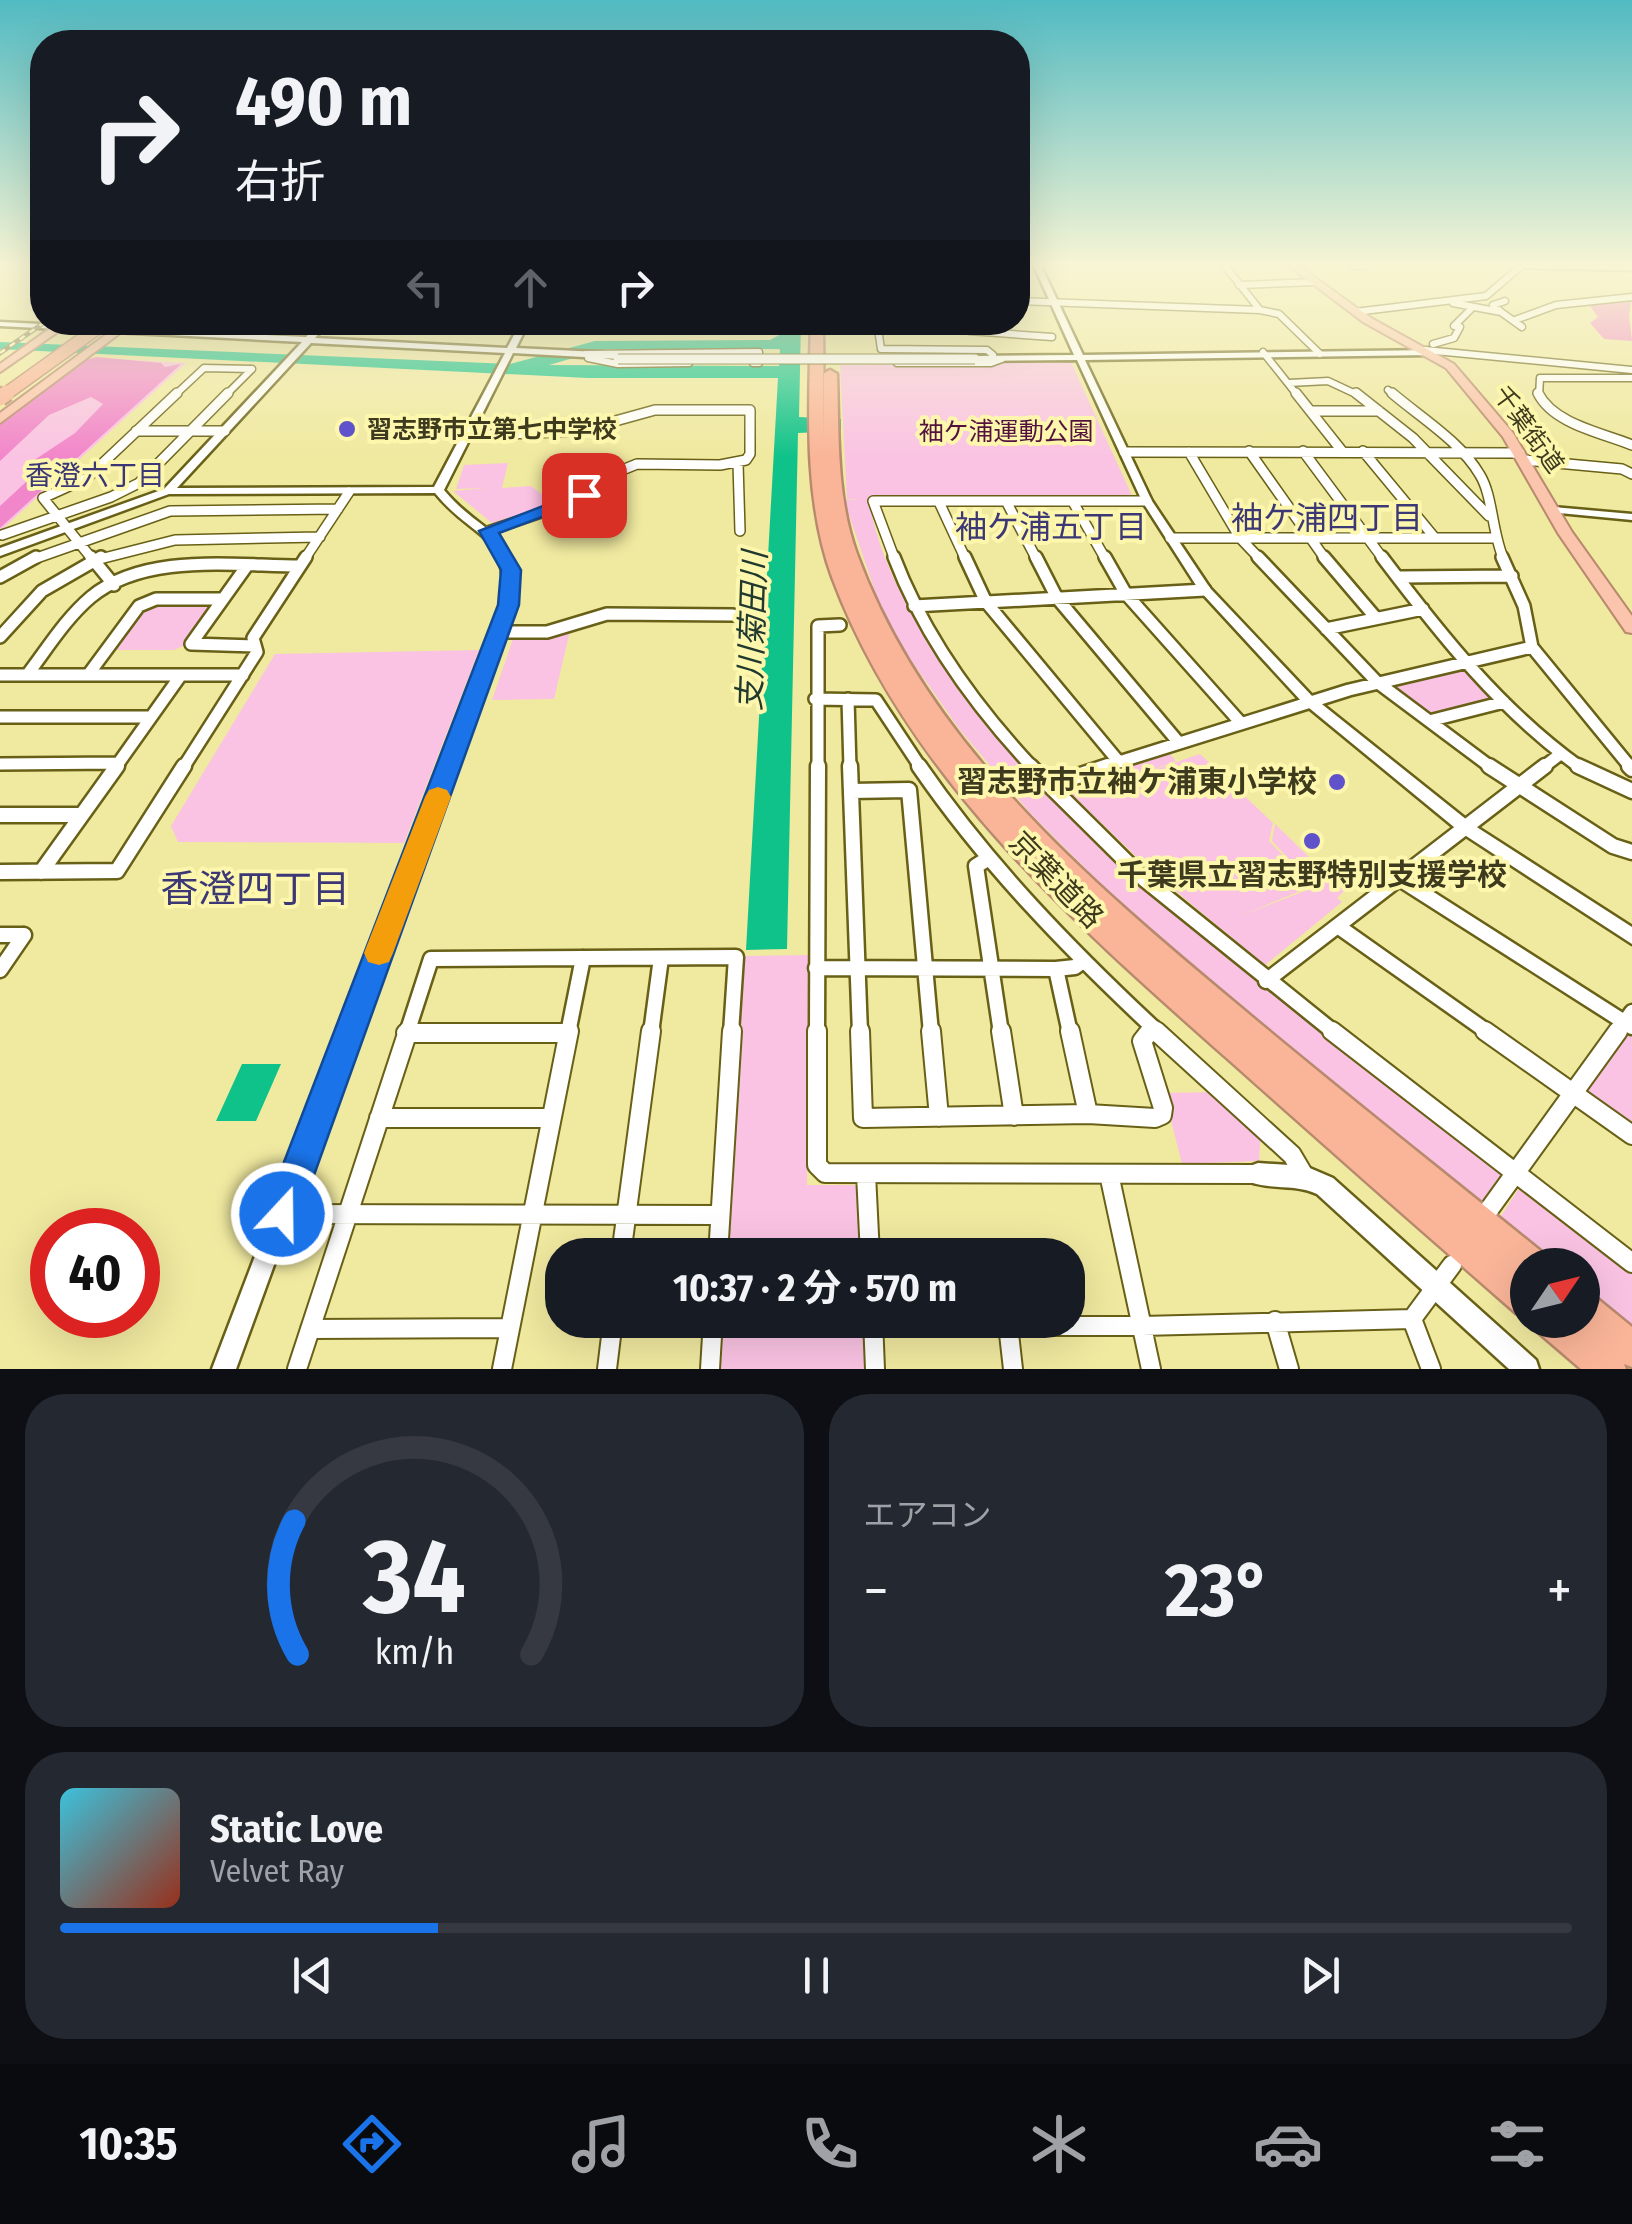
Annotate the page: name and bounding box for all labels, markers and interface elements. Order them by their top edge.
text: 490 m [235,60,412,144]
icon: right [70,70,200,200]
text: 右折 [235,155,325,209]
icon: left [398,260,453,315]
icon: ahead [503,260,558,315]
icon: right [608,260,663,315]
street label: 千葉街道 [1487,380,1570,479]
place label: 習志野市立第七中学校 [367,415,617,445]
park label: 袖ケ浦運動公園 [918,417,1094,447]
marker: 習志野市立第七中学校 [336,418,358,440]
pin [542,453,627,538]
district label: 香澄六丁目 [25,459,165,492]
icon: arrive [557,468,612,523]
district label: 袖ケ浦四丁目 [1231,499,1423,537]
district label: 袖ケ浦五丁目 [955,508,1147,546]
water label: 支川菊田川 [730,547,774,712]
place label: 習志野市立袖ケ浦東小学校 [957,764,1317,800]
marker: 習志野市立袖ケ浦東小学校 [1326,771,1348,793]
street label: 京葉道路 [1001,824,1111,936]
marker: 千葉県立習志野特別支援学校 [1301,830,1323,852]
place label: 千葉県立習志野特別支援学校 [1117,857,1507,893]
district label: 香澄四丁目 [160,866,350,912]
position arrow [230,1162,334,1266]
speed limit sign: 40 [30,1208,160,1338]
north arrow [1510,1248,1600,1338]
map controls [1510,1248,1600,1338]
text: 10:37 · 2 分 · 570 m [673,1265,957,1311]
text: エアコン [864,1496,992,1534]
text: 34 [362,1515,465,1640]
text: 23° [1165,1546,1270,1636]
text: − [864,1558,888,1624]
text: + [1547,1558,1572,1624]
text: km/h [374,1631,454,1673]
text: Static Love [210,1806,383,1852]
text: Velvet Ray [210,1852,344,1890]
icon: previous [285,1948,340,2003]
icon: pause [789,1948,844,2003]
icon: next [1293,1948,1348,2003]
icon: directions [337,2109,407,2179]
icon: music [566,2109,636,2179]
icon: phone [795,2109,865,2179]
icon: climate [1024,2109,1094,2179]
icon: car [1253,2109,1323,2179]
icon: filters [1482,2109,1552,2179]
text: 10:35 [80,2117,178,2171]

